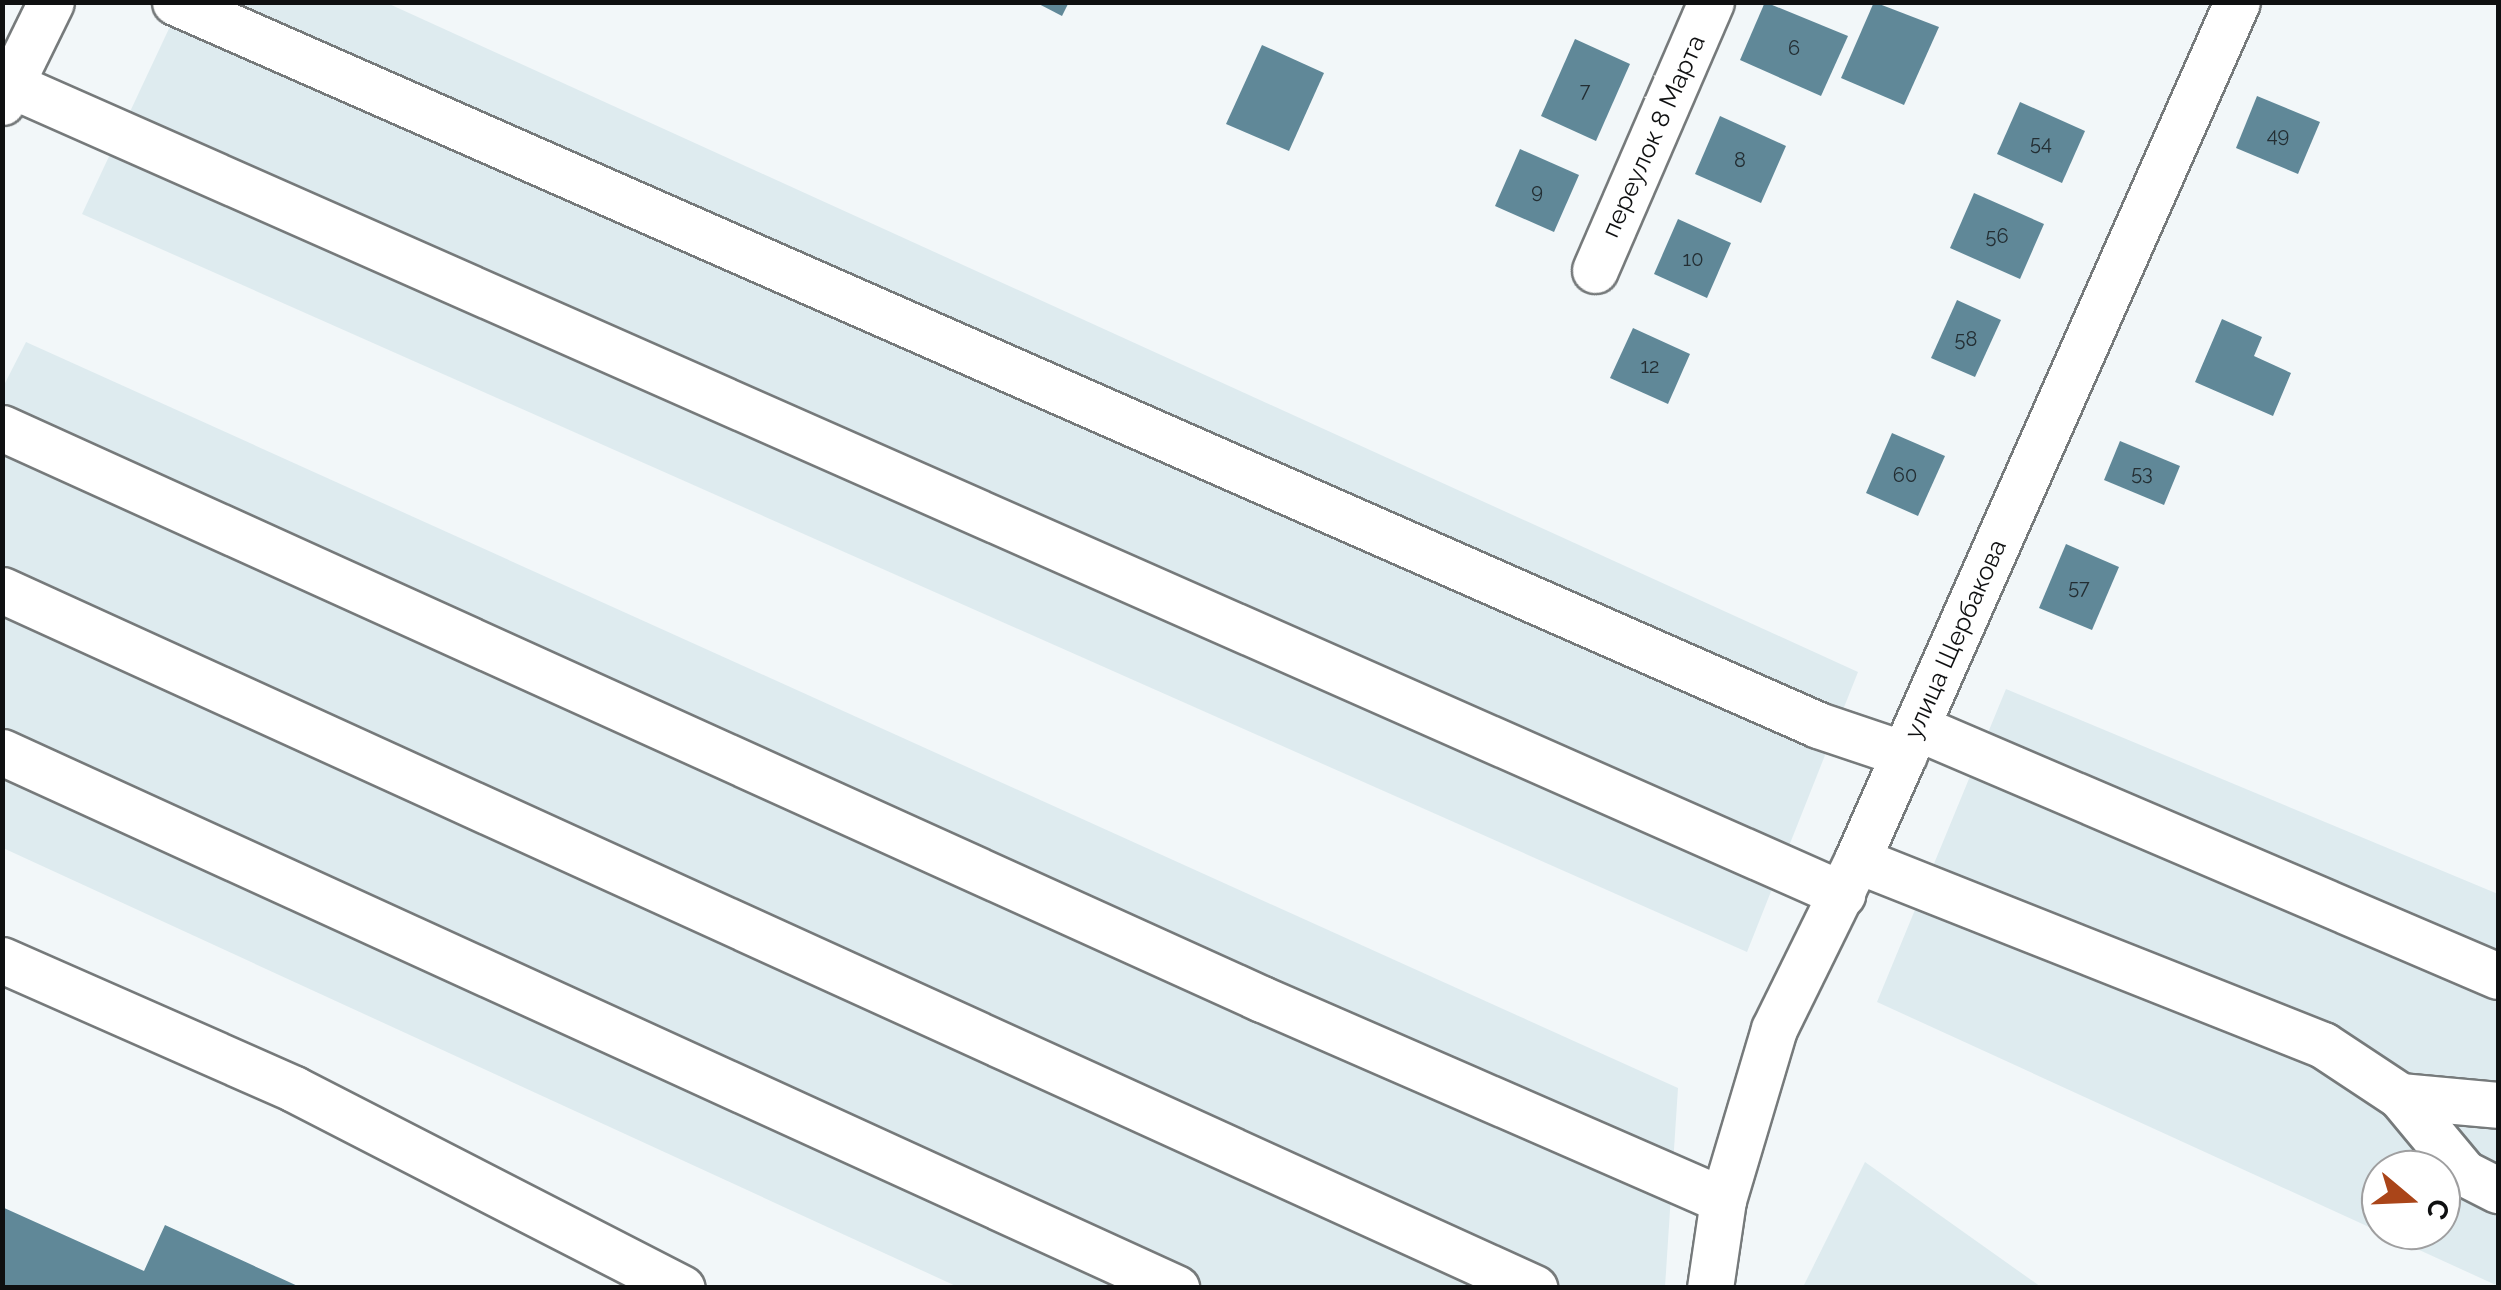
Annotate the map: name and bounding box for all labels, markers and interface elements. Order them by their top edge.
street label: переулок 8 Марта [1595,30,1711,242]
house number: 6 [1788,36,1800,60]
house number: 7 [1580,78,1590,102]
house number: 49 [2267,123,2289,147]
house number: 54 [2030,131,2052,155]
house number: 8 [1734,148,1746,172]
house number: 9 [1531,179,1543,203]
house number: 56 [1986,224,2008,248]
house number: 10 [1683,247,1703,271]
house number: 58 [1955,327,1977,351]
house number: 12 [1641,354,1659,378]
house number: 53 [2131,461,2153,485]
house number: 60 [1893,463,1917,487]
street label: улица Щербакова [1898,535,2012,743]
house number: 57 [2068,575,2090,599]
north arrow [2361,1150,2461,1250]
text: С [2419,1195,2457,1224]

